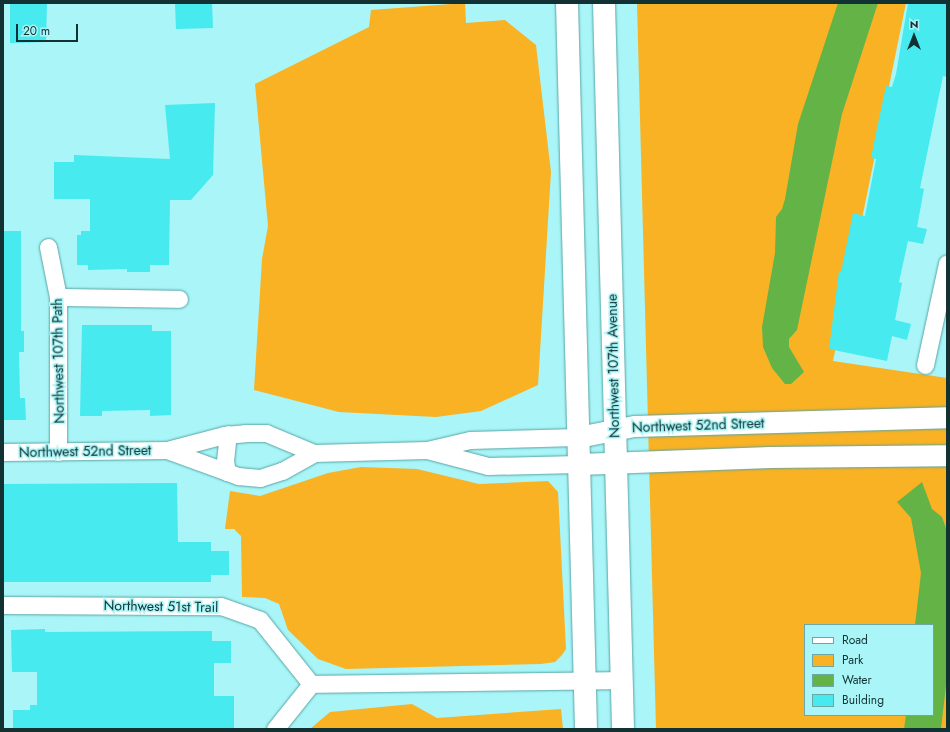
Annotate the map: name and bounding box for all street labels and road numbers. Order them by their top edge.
street label: Northwest 107th Avenue [603,294,623,438]
street label: Northwest 107th Path [49,298,67,424]
street label: Northwest 52nd Street [632,414,764,436]
street label: Northwest 52nd Street [19,441,151,461]
street label: Northwest 51st Trail [103,597,219,615]

